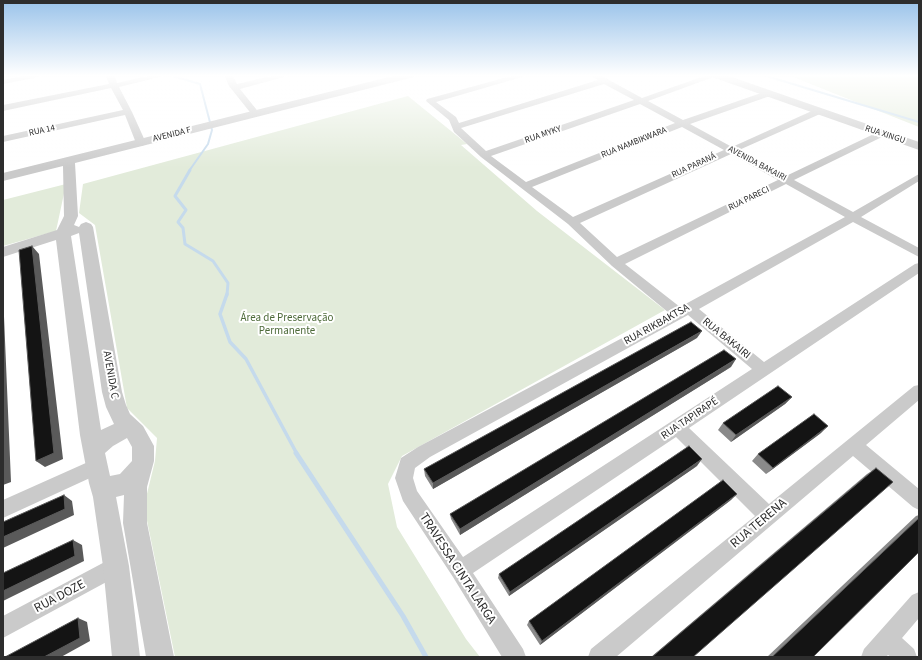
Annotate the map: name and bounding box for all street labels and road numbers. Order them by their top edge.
street label: RUA 14 [28,123,56,139]
street label: RUA XINGU [864,123,906,147]
street label: RUA MYKY [523,124,563,146]
street label: AVENIDA F [152,125,192,145]
street label: RUA NAMBIKWARA [600,125,668,161]
street label: AVENIDA BAKAIRI [726,144,788,184]
street label: RUA PARANÁ [670,151,718,181]
street label: RUA PARECI [727,184,771,214]
street label: RUA RIKBAKTSA [622,302,692,348]
street label: RUA BAKAIRI [699,316,753,362]
street label: AVENIDA C [99,350,121,400]
street label: RUA TAPIRAPÉ [659,395,721,443]
street label: RUA TERENA [728,496,790,552]
street label: TRAVESSA CINTA LARGA [415,511,499,627]
street label: RUA DOZE [32,577,88,617]

